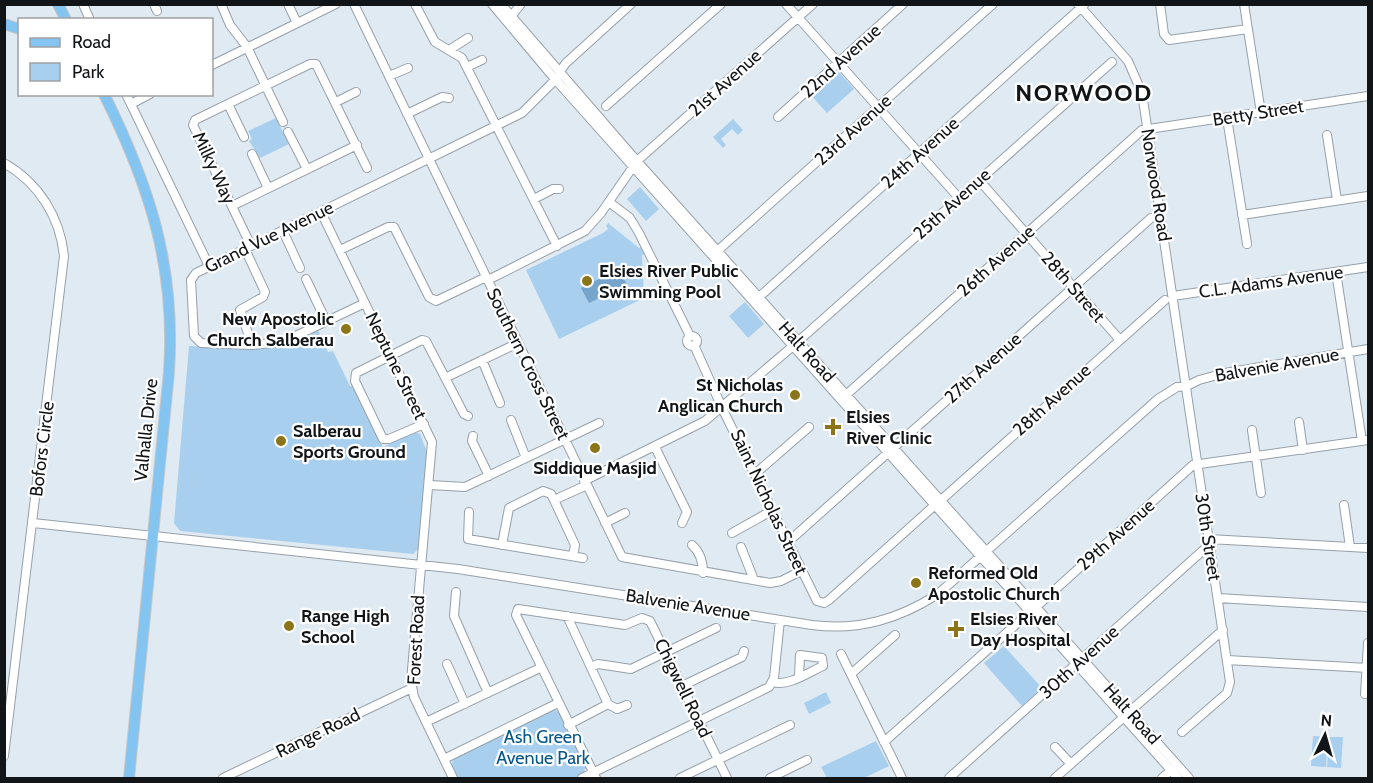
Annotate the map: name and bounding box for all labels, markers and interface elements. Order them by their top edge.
legend [18,18,213,96]
street label: 22nd Avenue [796,19,886,103]
text: Road [72,31,111,53]
street label: 21st Avenue [684,45,766,121]
text: Park [72,61,105,83]
district label: NORWOOD [1015,78,1153,107]
street label: 23rd Avenue [810,90,896,170]
street label: Betty Street [1211,95,1305,131]
street label: 24th Avenue [877,112,963,194]
street label: Norwood Road [1136,127,1176,243]
street label: Milky Way [188,128,240,208]
street label: 25th Avenue [909,164,995,244]
street label: Grand Vue Avenue [201,196,337,278]
street label: 26th Avenue [953,221,1039,301]
street label: 28th Street [1036,247,1110,327]
place label: Elsies River Public Swimming Pool [599,260,738,303]
street label: C.L. Adams Avenue [1197,261,1345,303]
marker: Elsies River Public Swimming Pool [580,274,594,288]
street label: Southern Cross Street [482,284,574,444]
place label: New Apostolic Church Salberau [207,308,334,351]
street label: Neptune Street [361,309,431,423]
street label: Halt Road [774,317,840,387]
marker: New Apostolic Church Salberau [339,322,353,336]
street label: 27th Avenue [940,328,1026,408]
street label: Balvenie Avenue [1213,343,1341,387]
street label: 28th Avenue [1008,359,1096,441]
place label: St Nicholas Anglican Church [658,374,783,417]
street label: Valhalla Drive [130,378,162,482]
marker: St Nicholas Anglican Church [788,388,802,402]
street label: Bofors Circle [25,400,59,498]
place label: Elsies River Clinic [846,406,932,449]
marker: Elsies River Clinic [824,418,842,436]
place label: Salberau Sports Ground [293,420,406,463]
street label: Saint Nicholas Street [726,426,812,578]
marker: Salberau Sports Ground [274,434,288,448]
marker: Siddique Masjid [588,441,602,455]
place label: Siddique Masjid [533,457,657,479]
street label: 30th Street [1190,492,1226,582]
street label: 29th Avenue [1073,495,1159,575]
place label: Reformed Old Apostolic Church [928,562,1060,605]
marker: Reformed Old Apostolic Church [909,576,923,590]
street label: Balvenie Avenue [624,584,752,626]
street label: Forest Road [403,595,429,685]
place label: Range High School [301,605,390,648]
place label: Elsies River Day Hospital [970,608,1071,651]
marker: Range High School [282,619,296,633]
marker: Elsies River Day Hospital [947,620,965,638]
street label: 30th Avenue [1035,621,1123,703]
street label: Chigwell Road [650,635,716,741]
street label: Halt Road [1099,679,1165,749]
street label: Range Road [272,703,364,763]
north arrow [1295,705,1355,765]
text: N [1320,711,1333,731]
park label: Ash Green Avenue Park [496,726,591,769]

